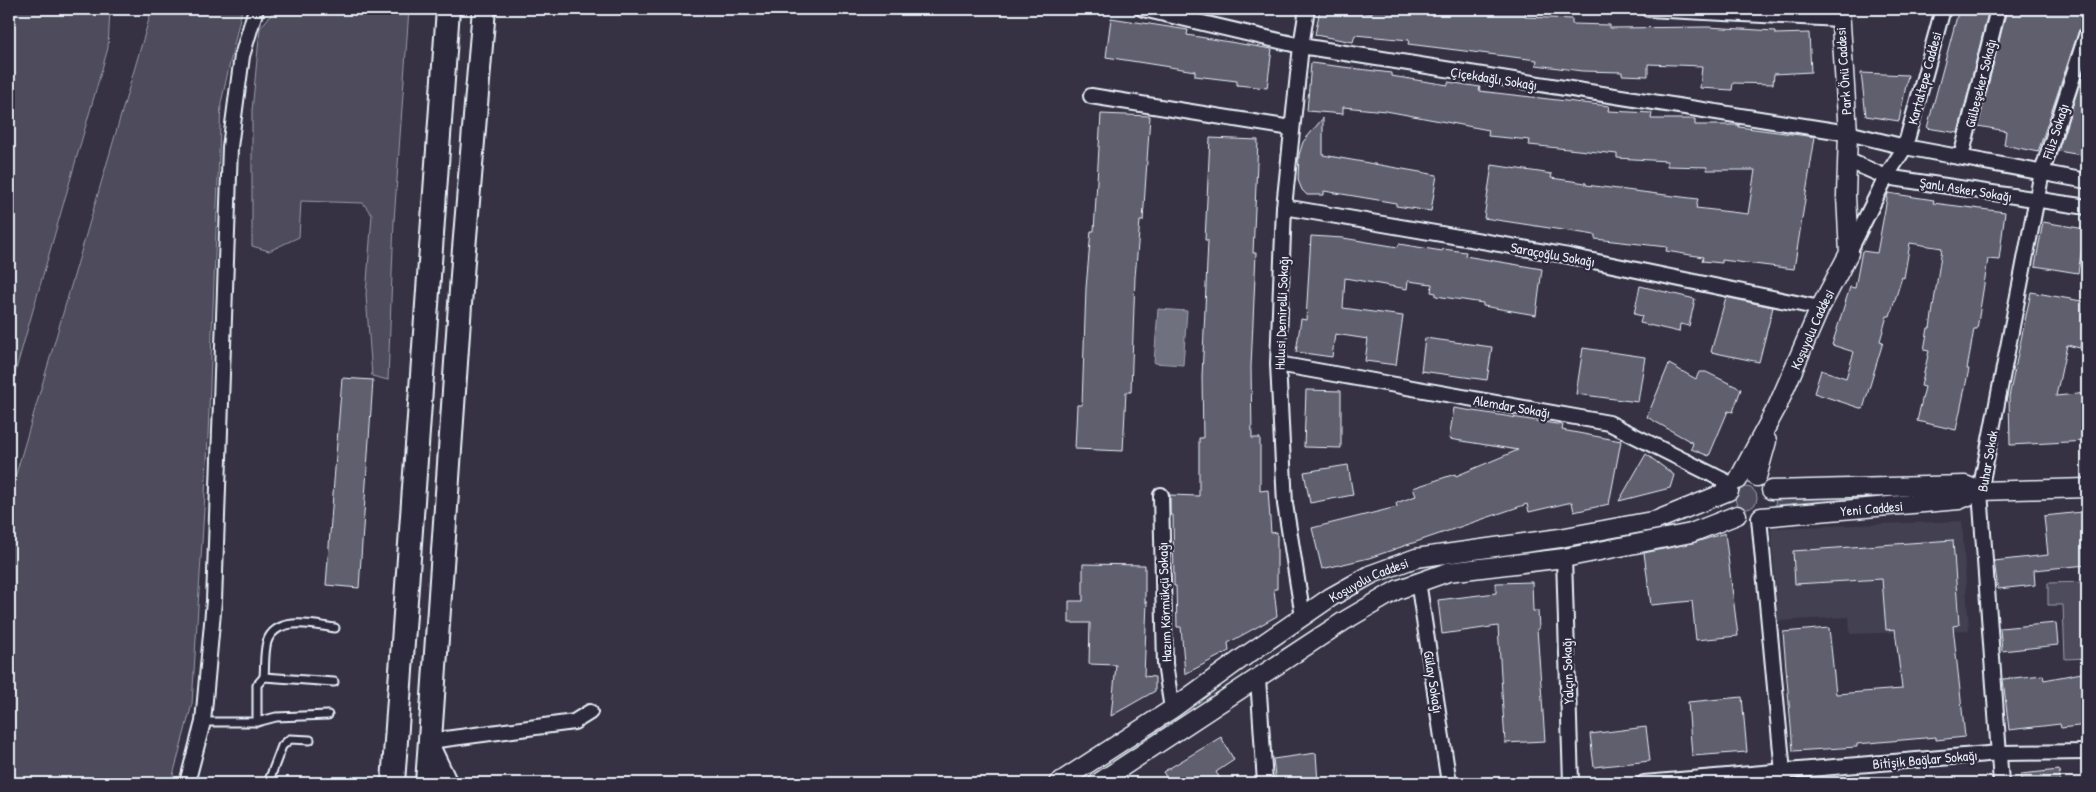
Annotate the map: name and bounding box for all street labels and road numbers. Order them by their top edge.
street label: Park Önü Caddesi [1830,27,1856,115]
street label: Kartaltepe Caddesi [1902,29,1947,127]
street label: Gülbeşeker Sokağı [1960,37,2001,130]
street label: Çiçekdağlı Sokağı [1449,62,1539,95]
street label: Filiz Sokağı [2037,101,2074,162]
street label: Şanlı Asker Sokağı [1918,172,2014,207]
street label: Saraçoğlu Sokağı [1509,237,1597,272]
street label: Hulusi Demirelli Sokağı [1270,256,1293,370]
street label: Koşuyolu Caddesi [1785,285,1838,372]
street label: Alemdar Sokağı [1472,390,1552,423]
street label: Buhar Sokak [1972,429,2002,493]
street label: Yeni Caddesi [1840,495,1904,520]
street label: Hazım Körmükçü Sokağı [1152,542,1177,662]
street label: Koşuyolu Caddesi [1325,552,1411,606]
street label: Yalçın Sokağı [1556,638,1579,704]
street label: Gülay Sokağı [1419,649,1448,715]
street label: Bitişik Bağlar Sokağı [1872,745,1978,774]

